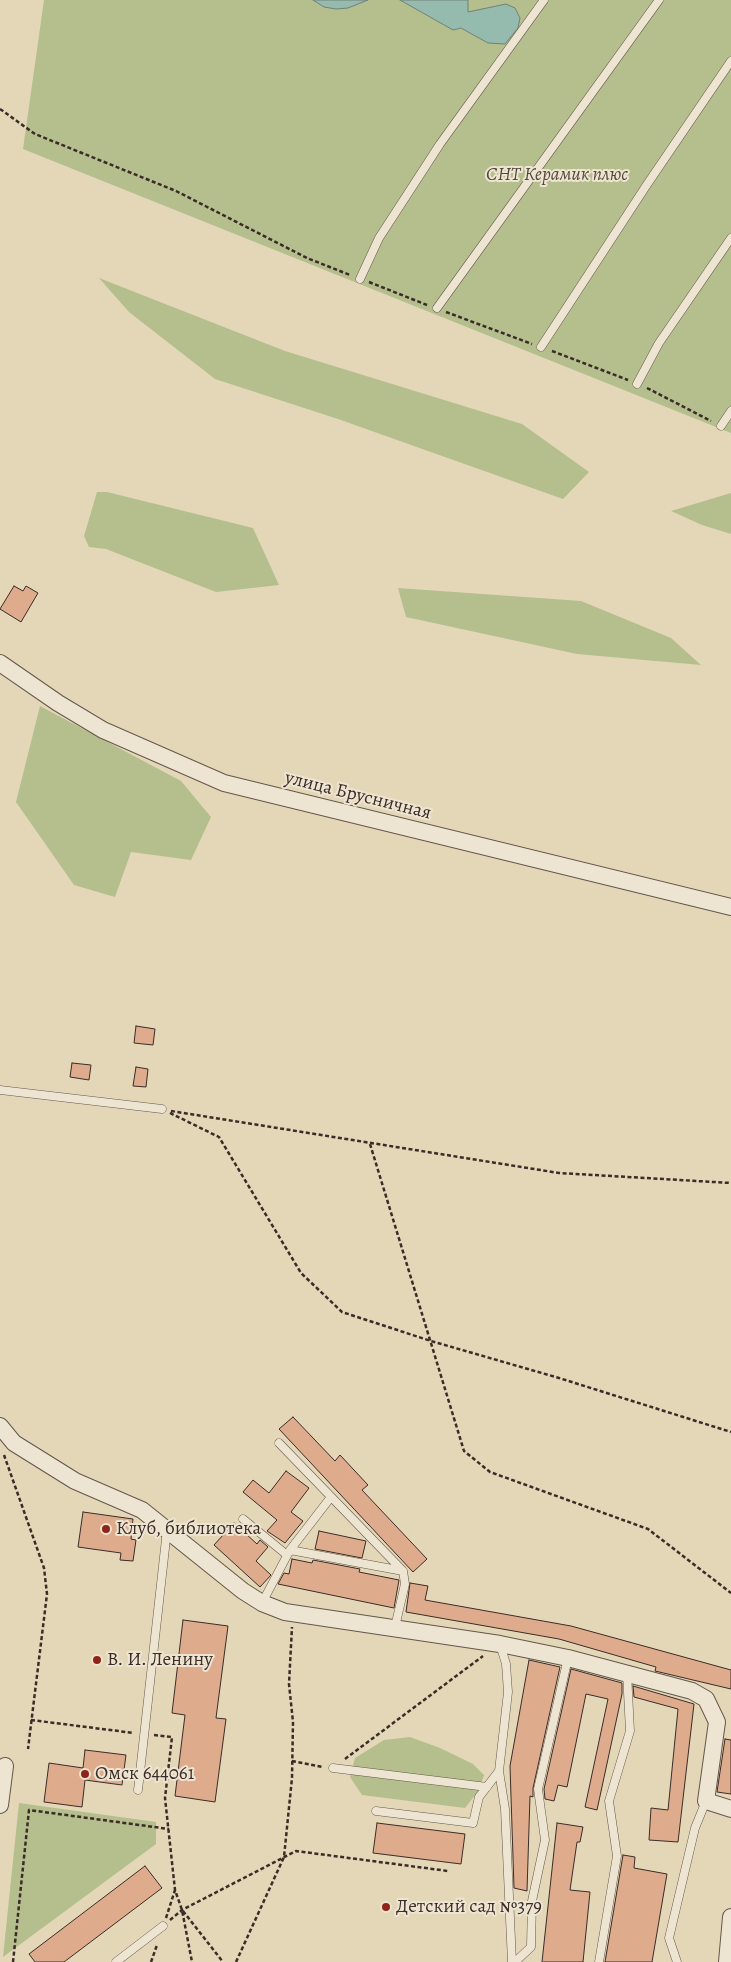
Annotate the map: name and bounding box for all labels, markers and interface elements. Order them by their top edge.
park label: СНТ Керамик плюс [486,164,628,186]
street label: улица Брусничная [282,767,434,825]
place label: Клуб, библиотека [116,1518,261,1540]
marker: Клуб, библиотека [100,1523,112,1535]
place label: В. И. Ленину [107,1649,213,1671]
marker: В. И. Ленину [91,1654,103,1666]
place label: Омск 644061 [95,1763,194,1785]
marker: Омск 644061 [79,1768,91,1780]
place label: Детский сад №379 [396,1896,542,1918]
marker: Детский сад №379 [380,1901,392,1913]

